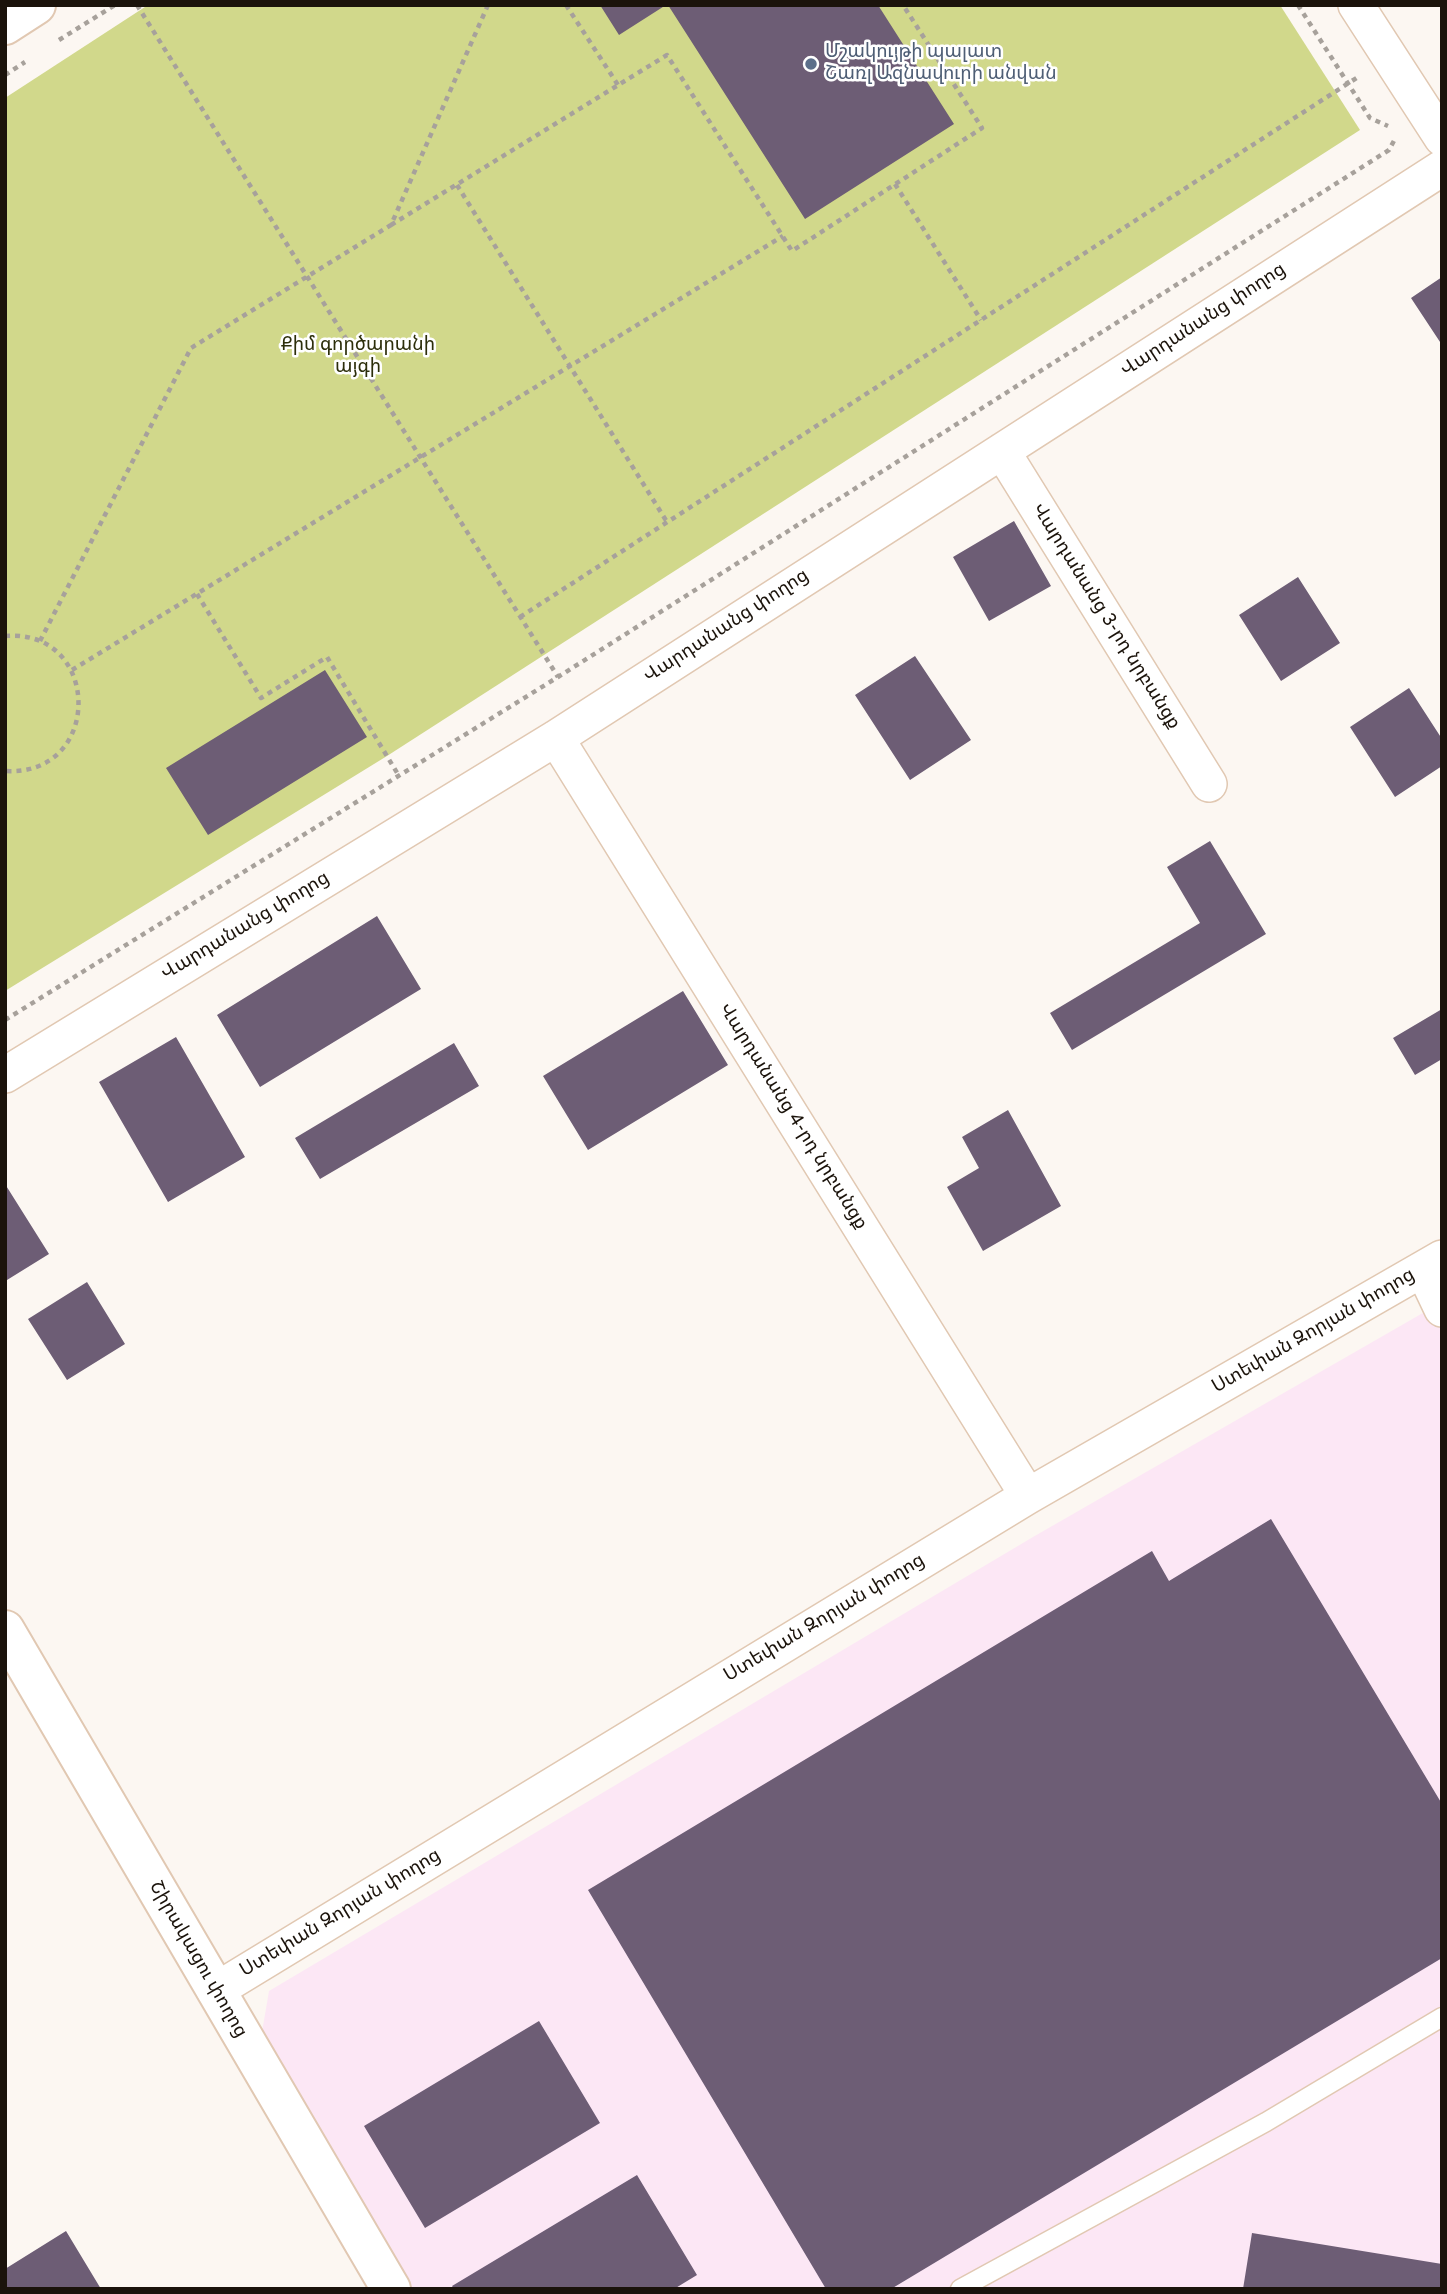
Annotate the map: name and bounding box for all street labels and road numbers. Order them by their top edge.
street label: Վարդանանց փողոց [1117,259,1291,383]
street label: Վարդանանց 3-րդ նրբանցք [1026,500,1184,734]
street label: Վարդանանց փողոց [640,565,814,689]
street label: Վարդանանց փողոց [158,868,334,986]
street label: Վարդանանց 4-րդ նրբանցք [713,1000,871,1234]
street label: Ստեփան Զորյան փողոց [1209,1265,1419,1399]
street label: Ստեփան Զորյան փողոց [720,1550,930,1688]
street label: Ստեփան Զորյան փողոց [236,1845,446,1983]
street label: Շիրակացու փողոց [143,1878,251,2042]

